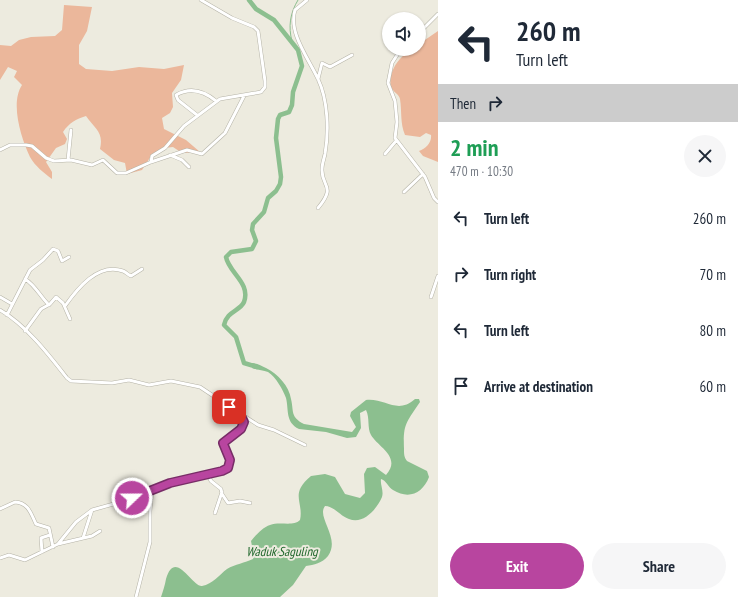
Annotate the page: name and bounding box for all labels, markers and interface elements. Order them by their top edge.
map controls [382,12,426,56]
button: sound [382,12,426,56]
text: 260 m [516,12,580,49]
icon: left [450,16,502,68]
text: Turn left [516,48,568,71]
icon: right [484,92,506,114]
text: Then [450,94,476,113]
text: 2 min [450,132,498,163]
button: close [684,135,726,177]
text: 470 m · 10:30 [450,163,513,180]
icon: left [450,207,472,229]
text: Turn left [484,209,529,228]
text: 260 m [693,209,726,228]
icon: right [450,263,472,285]
text: Turn right [484,265,536,284]
text: 70 m [700,265,726,284]
icon: left [450,319,472,341]
text: Turn left [484,321,529,340]
text: 80 m [700,321,726,340]
icon: arrive [450,375,472,397]
text: Arrive at destination [484,377,593,396]
text: 60 m [700,377,726,396]
pin [212,390,246,424]
icon: arrive [218,396,240,418]
position arrow [111,477,153,519]
water label: Waduk Saguling [246,543,319,560]
button: Exit [450,543,584,589]
button: Share [592,543,726,589]

